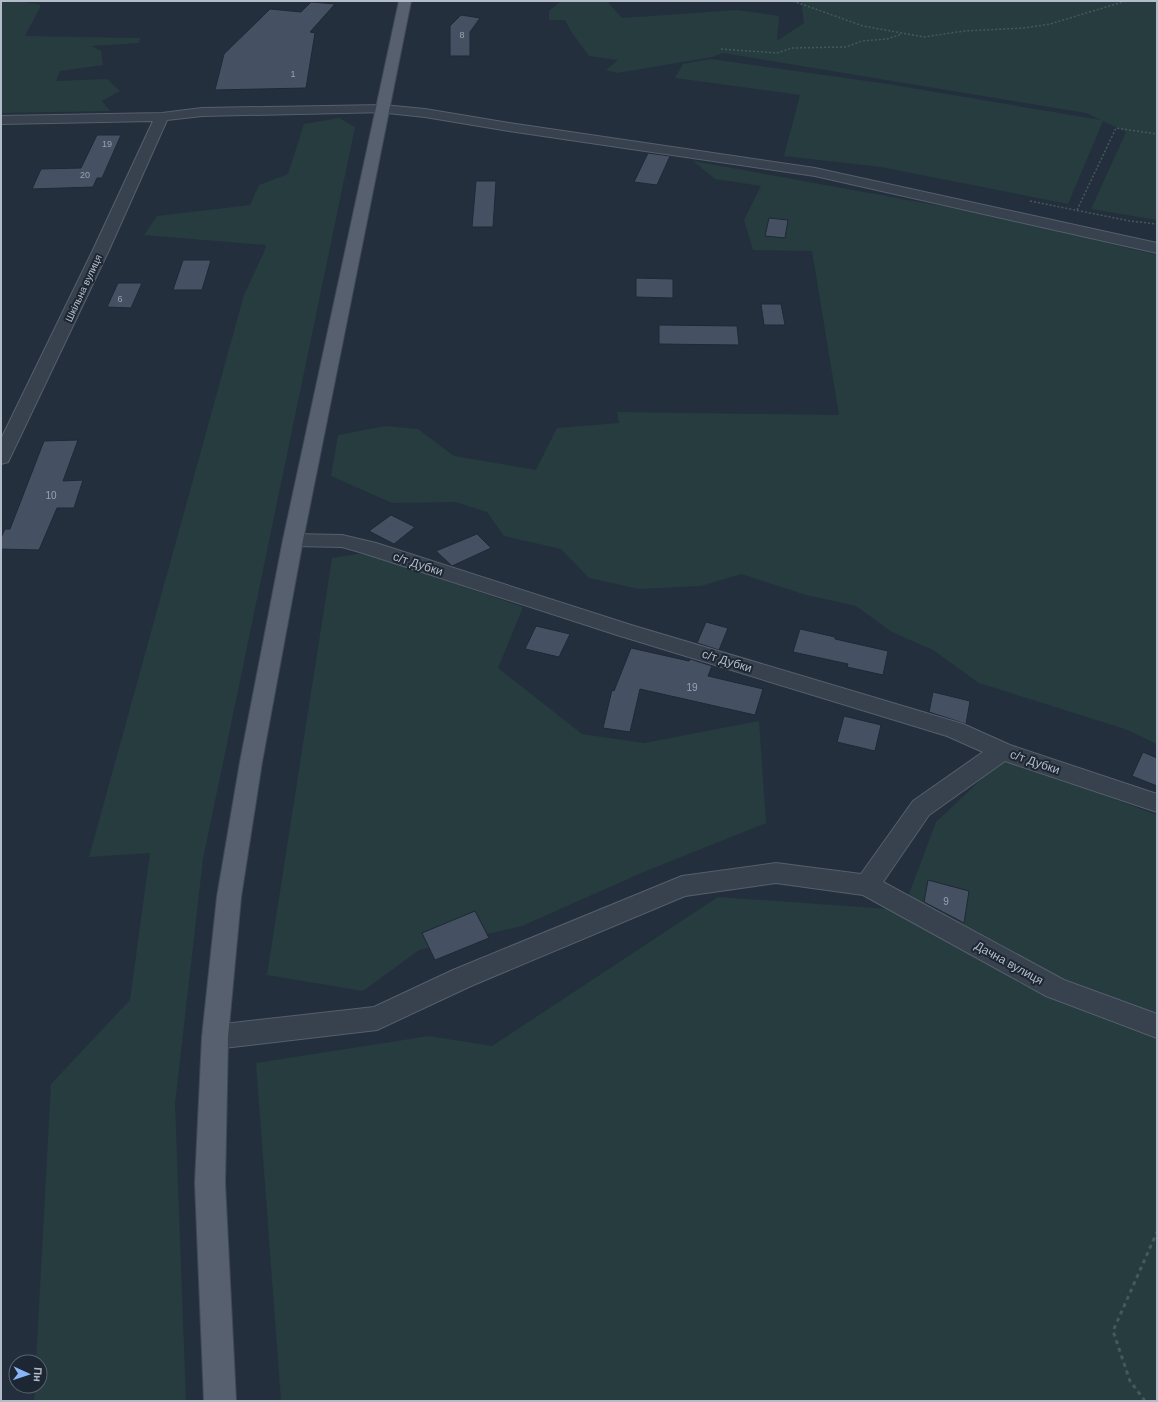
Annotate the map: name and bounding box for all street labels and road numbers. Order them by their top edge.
street label: Шкільна вулиця [63,253,104,324]
street label: с/т Дубки [391,549,445,579]
street label: с/т Дубки [700,647,754,675]
street label: с/т Дубки [1008,747,1062,777]
street label: Дачна вулиця [972,938,1046,988]

